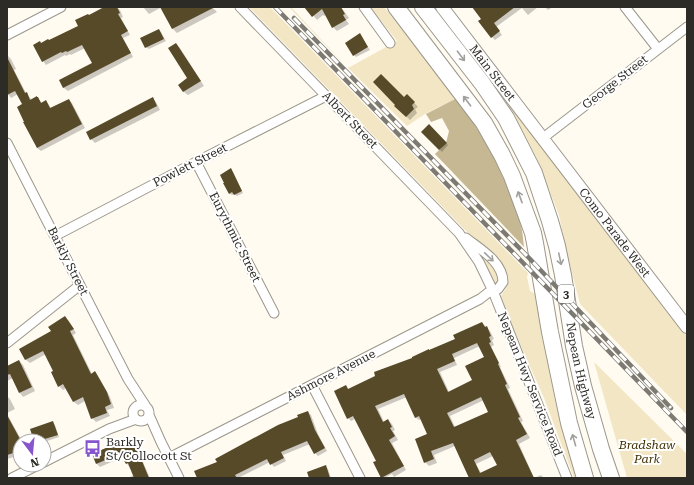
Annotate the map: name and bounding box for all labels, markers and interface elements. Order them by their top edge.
street label: Main Street [467,42,519,104]
one-way arrow [456,50,465,61]
street label: George Street [580,52,651,112]
street label: Albert Street [319,89,381,152]
one-way arrow [463,95,472,106]
street label: Powlett Street [151,140,230,190]
street label: Como Parade West [576,185,653,280]
street label: Eurythmic Street [206,190,264,285]
one-way arrow [515,191,523,203]
street label: Barkly Street [45,224,91,298]
one-way arrow [484,252,494,262]
one-way arrow [556,252,564,265]
road number: 3 [558,285,574,303]
street label: Nepean Hwy Service Road [495,310,565,458]
street label: Nepean Highway [563,321,599,422]
street label: Ashmore Avenue [284,346,378,403]
north arrow [12,433,52,473]
one-way arrow [570,434,577,447]
place label: Barkly St/Collocott St [106,435,192,463]
park label: Bradshaw Park [618,438,676,466]
bus stop icon: Barkly St/Collocott St [83,439,103,459]
text: N [28,455,40,470]

